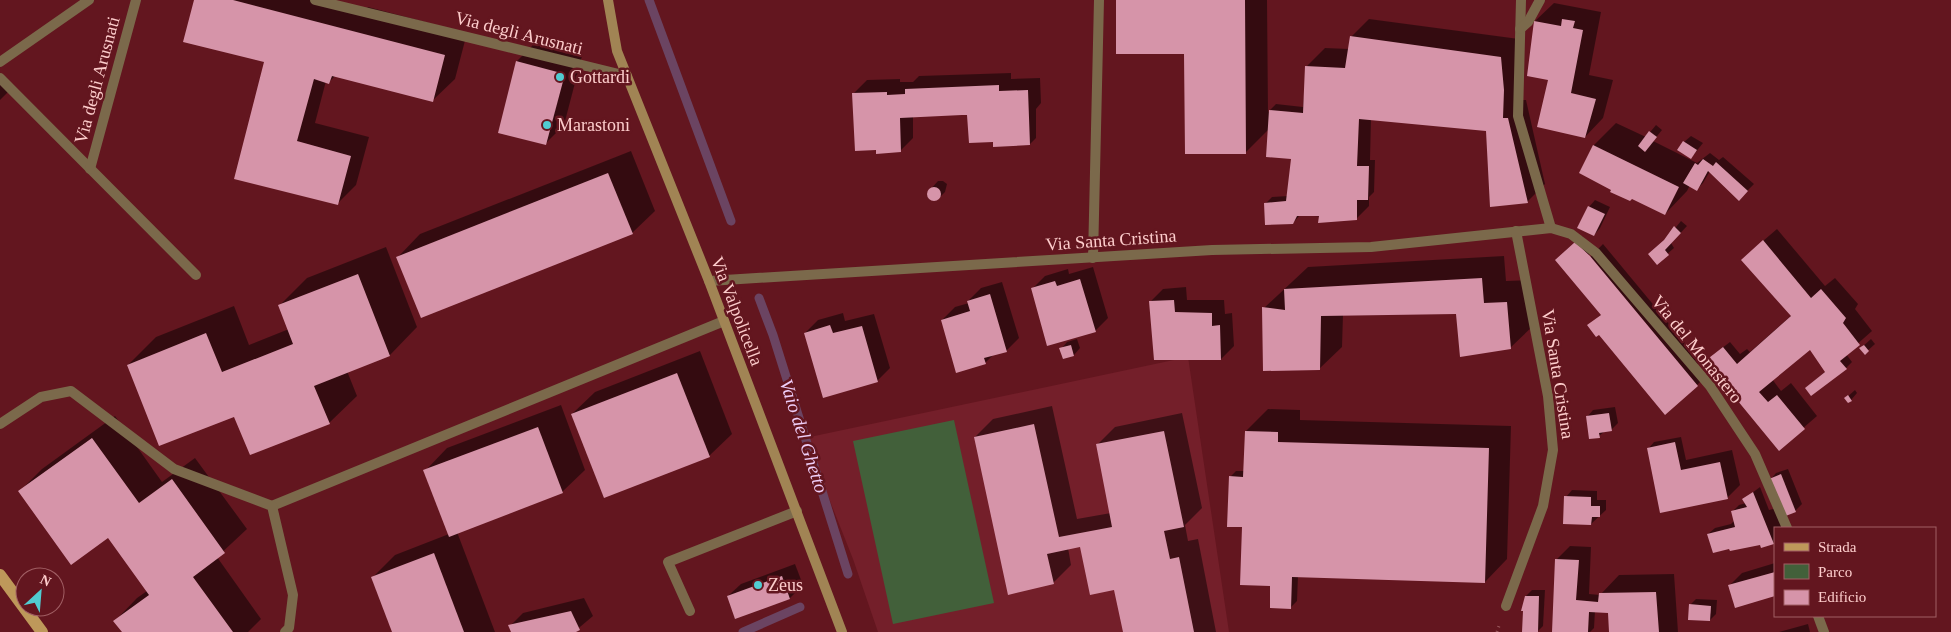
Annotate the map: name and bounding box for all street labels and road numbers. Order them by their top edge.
street label: Via degli Arusnati [453,7,585,59]
street label: Via degli Arusnati [70,14,124,146]
street label: Via Santa Cristina [1045,225,1177,255]
street label: Via Valpolicella [707,254,767,368]
street label: Via del Monastero [1647,291,1747,407]
street label: Via Santa Cristina [1538,308,1578,440]

